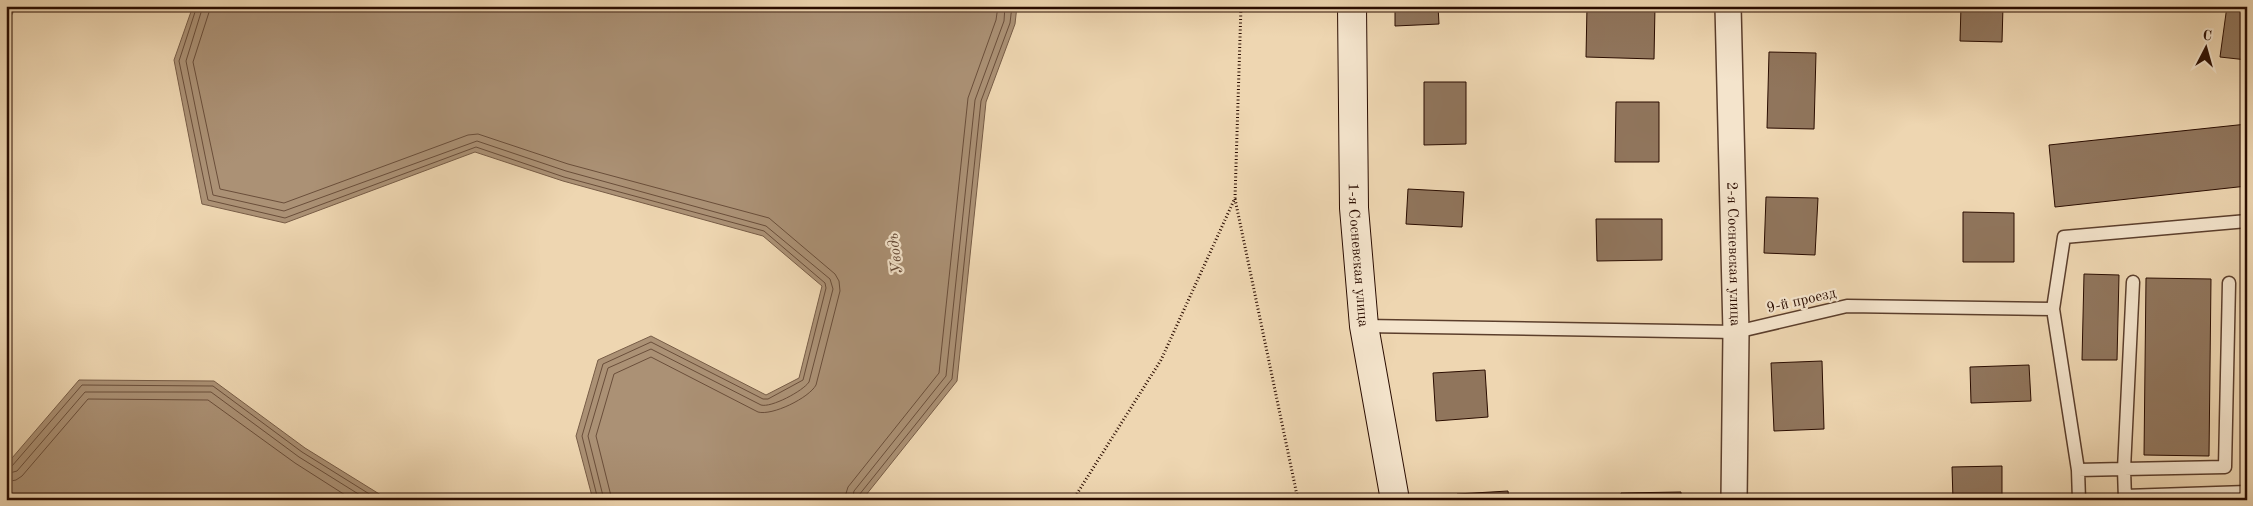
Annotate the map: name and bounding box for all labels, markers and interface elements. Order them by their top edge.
north arrow [2180,22,2230,72]
text: С [2202,29,2213,44]
street label: 2-я Сосневская улица [1723,181,1742,327]
street label: 1-я Сосневская улица [1345,183,1370,328]
water label: Уводь [885,232,906,276]
street label: 9-й проезд [1765,286,1838,317]

